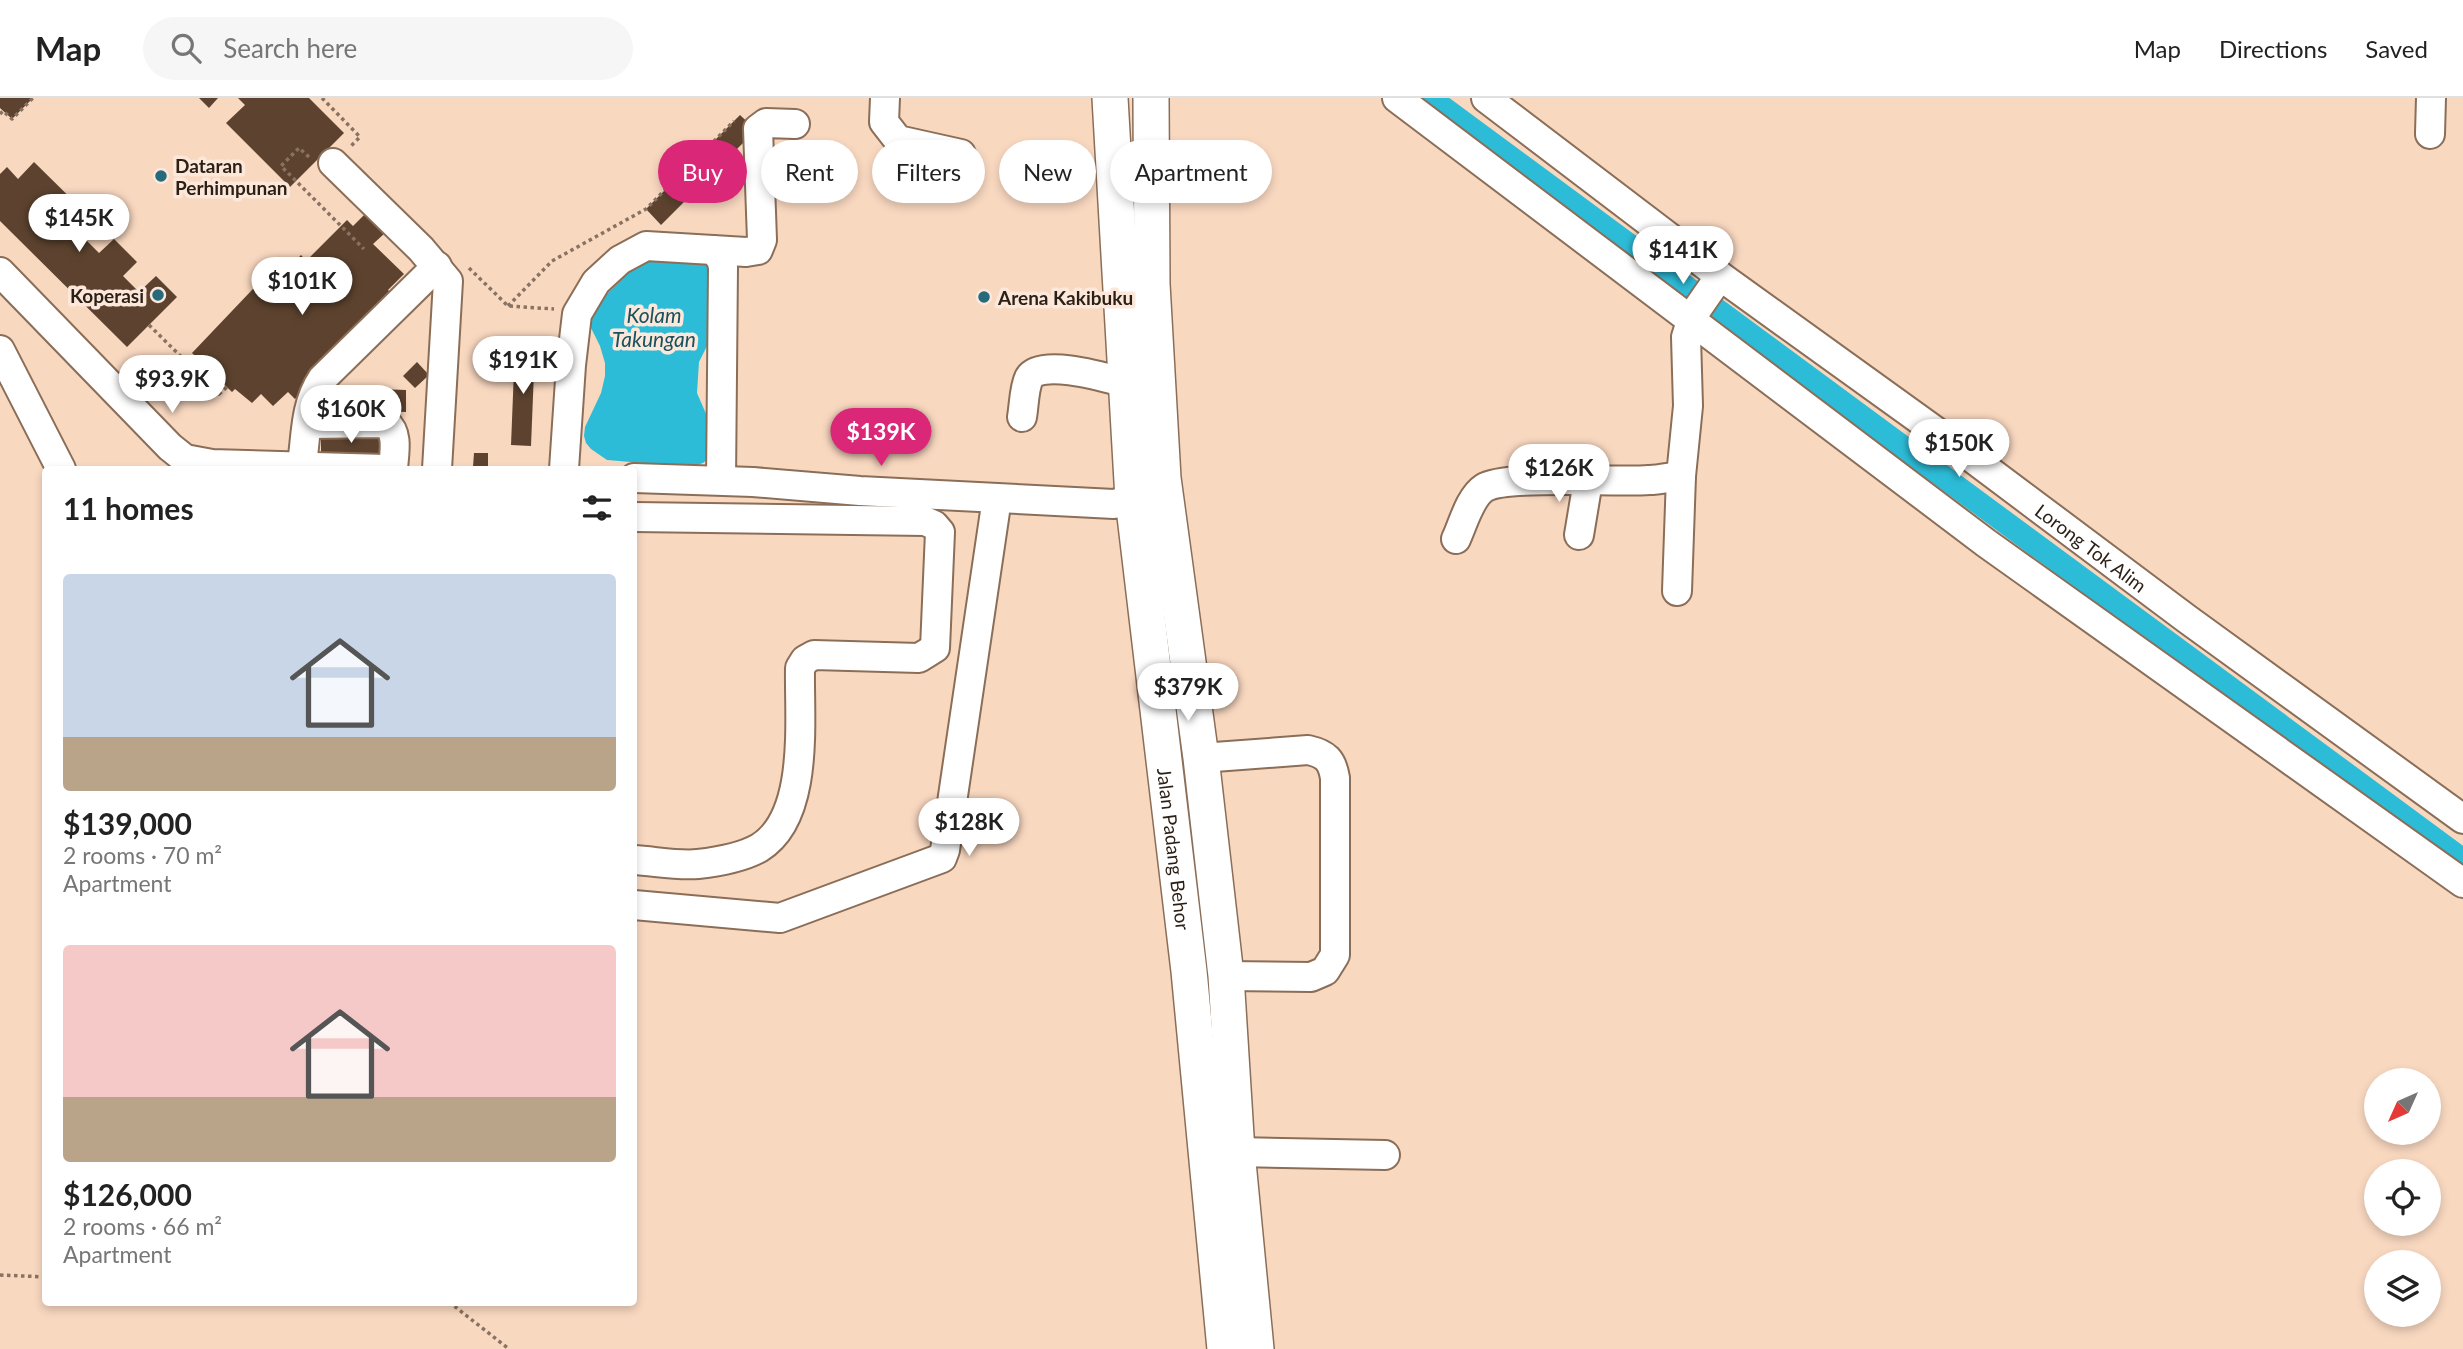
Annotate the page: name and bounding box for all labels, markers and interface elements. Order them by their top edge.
search box [143,17,633,80]
text: Map [35,28,101,68]
icon: search [167,29,205,67]
text: Search here [223,32,357,64]
text: Map [2134,34,2181,63]
text: Directions [2219,34,2327,63]
text: Saved [2365,34,2428,63]
chip: Buy [658,140,747,203]
chip: Rent [761,140,858,203]
chip: Filters [872,140,985,203]
chip: New [999,140,1096,203]
chip: Apartment [1110,140,1272,203]
place label: Dataran Perhimpunan [175,154,288,199]
marker: Dataran Perhimpunan [153,168,169,184]
pin: $145K [30,194,128,254]
text: $145K [44,203,114,231]
pin: $141K [1634,226,1732,286]
text: $141K [1648,235,1718,263]
pin: $101K [253,258,351,317]
text: $101K [267,266,337,294]
place label: Koperasi [70,284,144,307]
place label: Arena Kakibuku [997,286,1133,309]
marker: Koperasi [150,287,166,303]
marker: Arena Kakibuku [976,289,992,305]
water label: Kolam Takungan [612,302,696,351]
pin: $191K [474,336,572,396]
text: $191K [488,345,558,373]
pin: $93.9K [115,356,229,415]
text: $93.9K [135,364,209,392]
pin: $160K [302,386,400,445]
text: $160K [316,394,386,422]
pin: $139K [832,408,930,468]
text: $139K [846,417,916,445]
pin: $150K [1910,420,2008,479]
text: $150K [1924,428,1994,456]
pin: $126K [1510,444,1608,504]
text: $126K [1524,453,1594,481]
icon: filters [578,489,616,527]
text: 11 homes [63,490,194,526]
street label: Lorong Tok Alim [2031,498,2152,596]
icon: home [277,620,403,746]
pin: $379K [1139,664,1237,723]
text: $379K [1153,672,1223,700]
street label: Jalan Padang Behor [1153,767,1196,931]
pin: $128K [920,798,1018,858]
text: $139,000 [63,805,192,841]
text: $128K [934,807,1004,835]
text: 2 rooms · 70 m² [63,841,222,869]
text: Apartment [63,869,171,897]
icon: home [277,991,403,1117]
north arrow [2364,1068,2441,1144]
map controls [2364,1068,2441,1327]
button: locate [2364,1159,2441,1236]
text: $126,000 [63,1176,192,1212]
text: 2 rooms · 66 m² [63,1212,222,1240]
text: Apartment [63,1240,171,1268]
button: layers [2364,1250,2441,1327]

